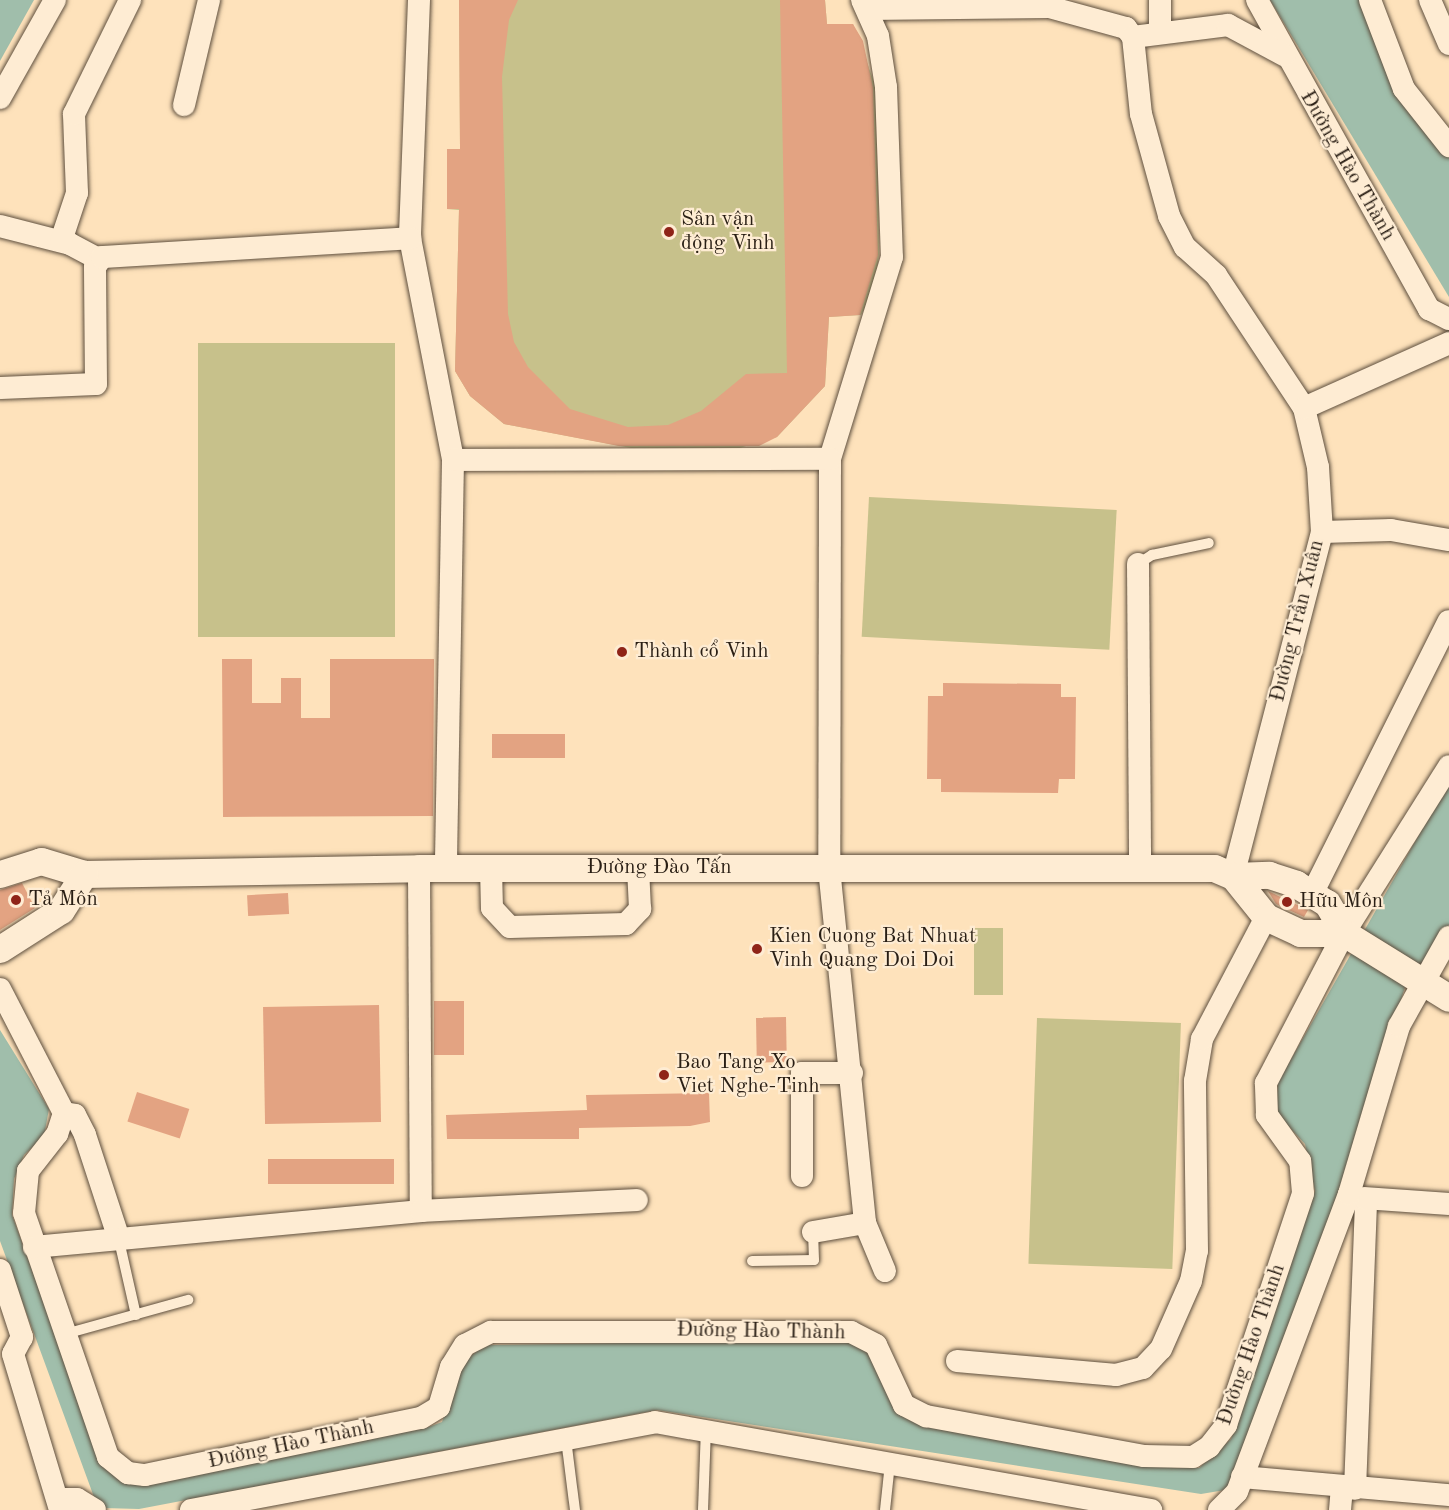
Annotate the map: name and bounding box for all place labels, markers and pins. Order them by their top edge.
place label: Sân vận động Vinh [681,207,775,257]
marker: Sân vận động Vinh [662,225,676,239]
place label: Thành cổ Vinh [634,639,769,665]
marker: Thành cổ Vinh [615,645,629,659]
place label: Tả Môn [28,887,98,913]
place label: Hữu Môn [1299,889,1383,915]
marker: Tả Môn [9,893,23,907]
marker: Hữu Môn [1280,895,1294,909]
place label: Kien Cuong Bat Nhuat Vinh Quang Doi Doi [769,924,976,974]
marker: Kien Cuong Bat Nhuat Vinh Quang Doi Doi [750,942,764,956]
place label: Bao Tang Xo Viet Nghe-Tinh [676,1050,820,1100]
marker: Bao Tang Xo Viet Nghe-Tinh [657,1068,671,1082]

